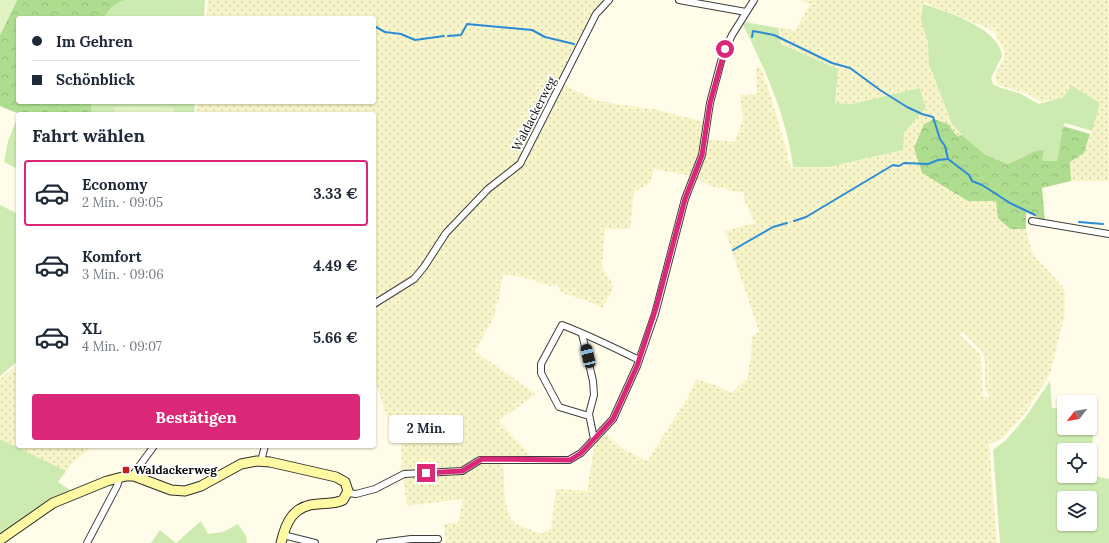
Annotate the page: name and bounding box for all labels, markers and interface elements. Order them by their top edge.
text: Im Gehren [56,32,133,51]
route start [716,40,734,58]
text: Schönblick [56,70,135,89]
street label: Waldackerweg [508,74,559,153]
text: Fahrt wählen [32,124,145,147]
icon: car [34,175,70,211]
text: Economy [82,175,147,194]
text: 3.33 € [313,184,358,203]
text: 2 Min. · 09:05 [82,194,163,211]
icon: car [34,247,70,283]
text: Komfort [82,247,142,266]
text: 4.49 € [313,256,358,275]
text: 3 Min. · 09:06 [82,266,164,283]
icon: car [34,319,70,355]
text: XL [82,319,102,338]
text: 5.66 € [313,328,358,347]
text: 4 Min. · 09:07 [82,338,162,355]
car [579,343,597,369]
button: Bestätigen [32,394,360,440]
north arrow [1057,395,1097,435]
map controls [1057,395,1097,531]
callout: 2 Min. [389,415,463,443]
text: 2 Min. [407,420,445,437]
button: locate [1057,443,1097,483]
place label: Waldackerweg [134,462,218,477]
route end [417,464,435,482]
marker: Waldackerweg [121,465,131,475]
button: layers [1057,491,1097,531]

